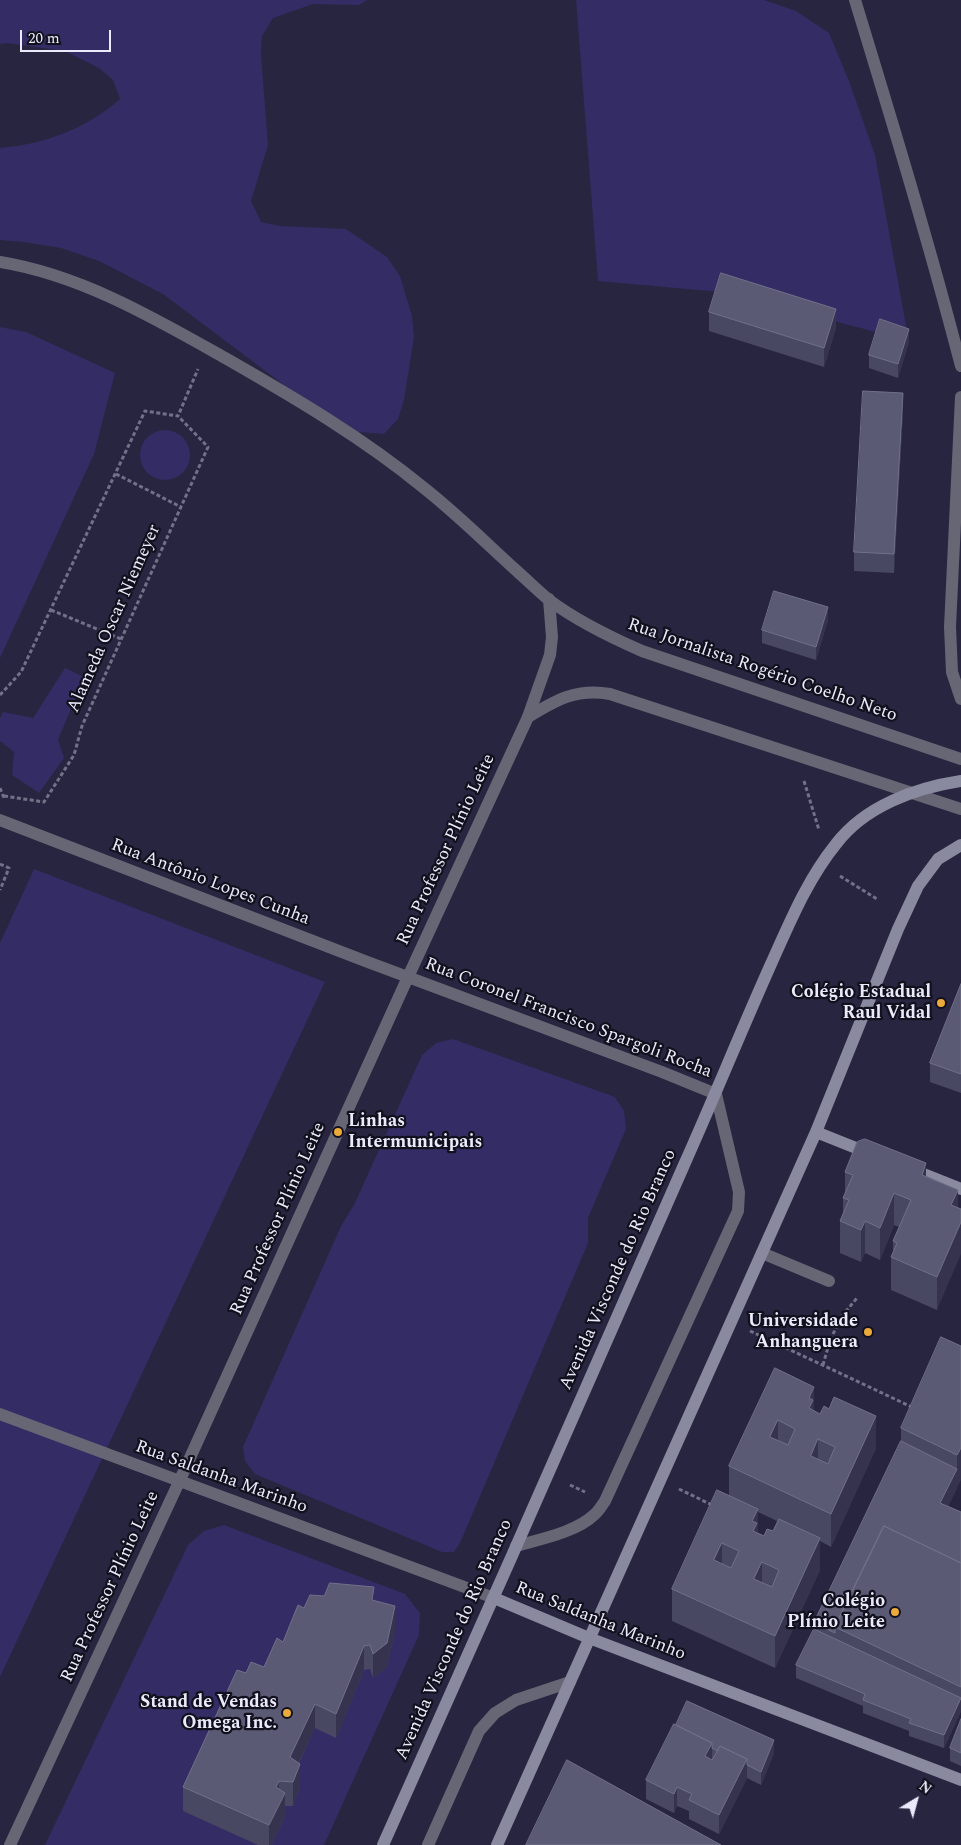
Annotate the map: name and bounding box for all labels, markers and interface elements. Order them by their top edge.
scale bar [22,20,114,52]
text: 20 m [28,27,60,50]
street label: Alameda Oscar Niemeyer [64,522,166,716]
street label: Rua Jornalista Rogério Coelho Neto [624,615,900,727]
street label: Rua Professor Plínio Leite [393,751,501,949]
street label: Rua Antônio Lopes Cunha [108,835,312,931]
street label: Rua Coronel Francisco Spargoli Rocha [421,954,715,1084]
place label: Colégio Estadual Raul Vidal [791,982,931,1024]
marker: Colégio Estadual Raul Vidal [935,997,947,1009]
place label: Linhas Intermunicipais [348,1111,482,1154]
street label: Rua Professor Plínio Leite [227,1119,331,1319]
marker: Linhas Intermunicipais [332,1126,344,1138]
street label: Avenida Visconde do Rio Branco [556,1146,682,1394]
place label: Universidade Anhanguera [748,1311,858,1354]
marker: Universidade Anhanguera [862,1326,874,1338]
street label: Rua Saldanha Marinho [132,1437,310,1519]
street label: Rua Professor Plínio Leite [57,1488,165,1686]
street label: Avenida Visconde do Rio Branco [392,1516,518,1764]
street label: Rua Saldanha Marinho [512,1578,688,1666]
place label: Colégio Plínio Leite [787,1591,885,1634]
marker: Colégio Plínio Leite [889,1606,901,1618]
place label: Stand de Vendas Omega Inc. [140,1692,277,1735]
marker: Stand de Vendas Omega Inc. [281,1707,293,1719]
north arrow [891,1775,941,1825]
text: N [914,1776,936,1799]

